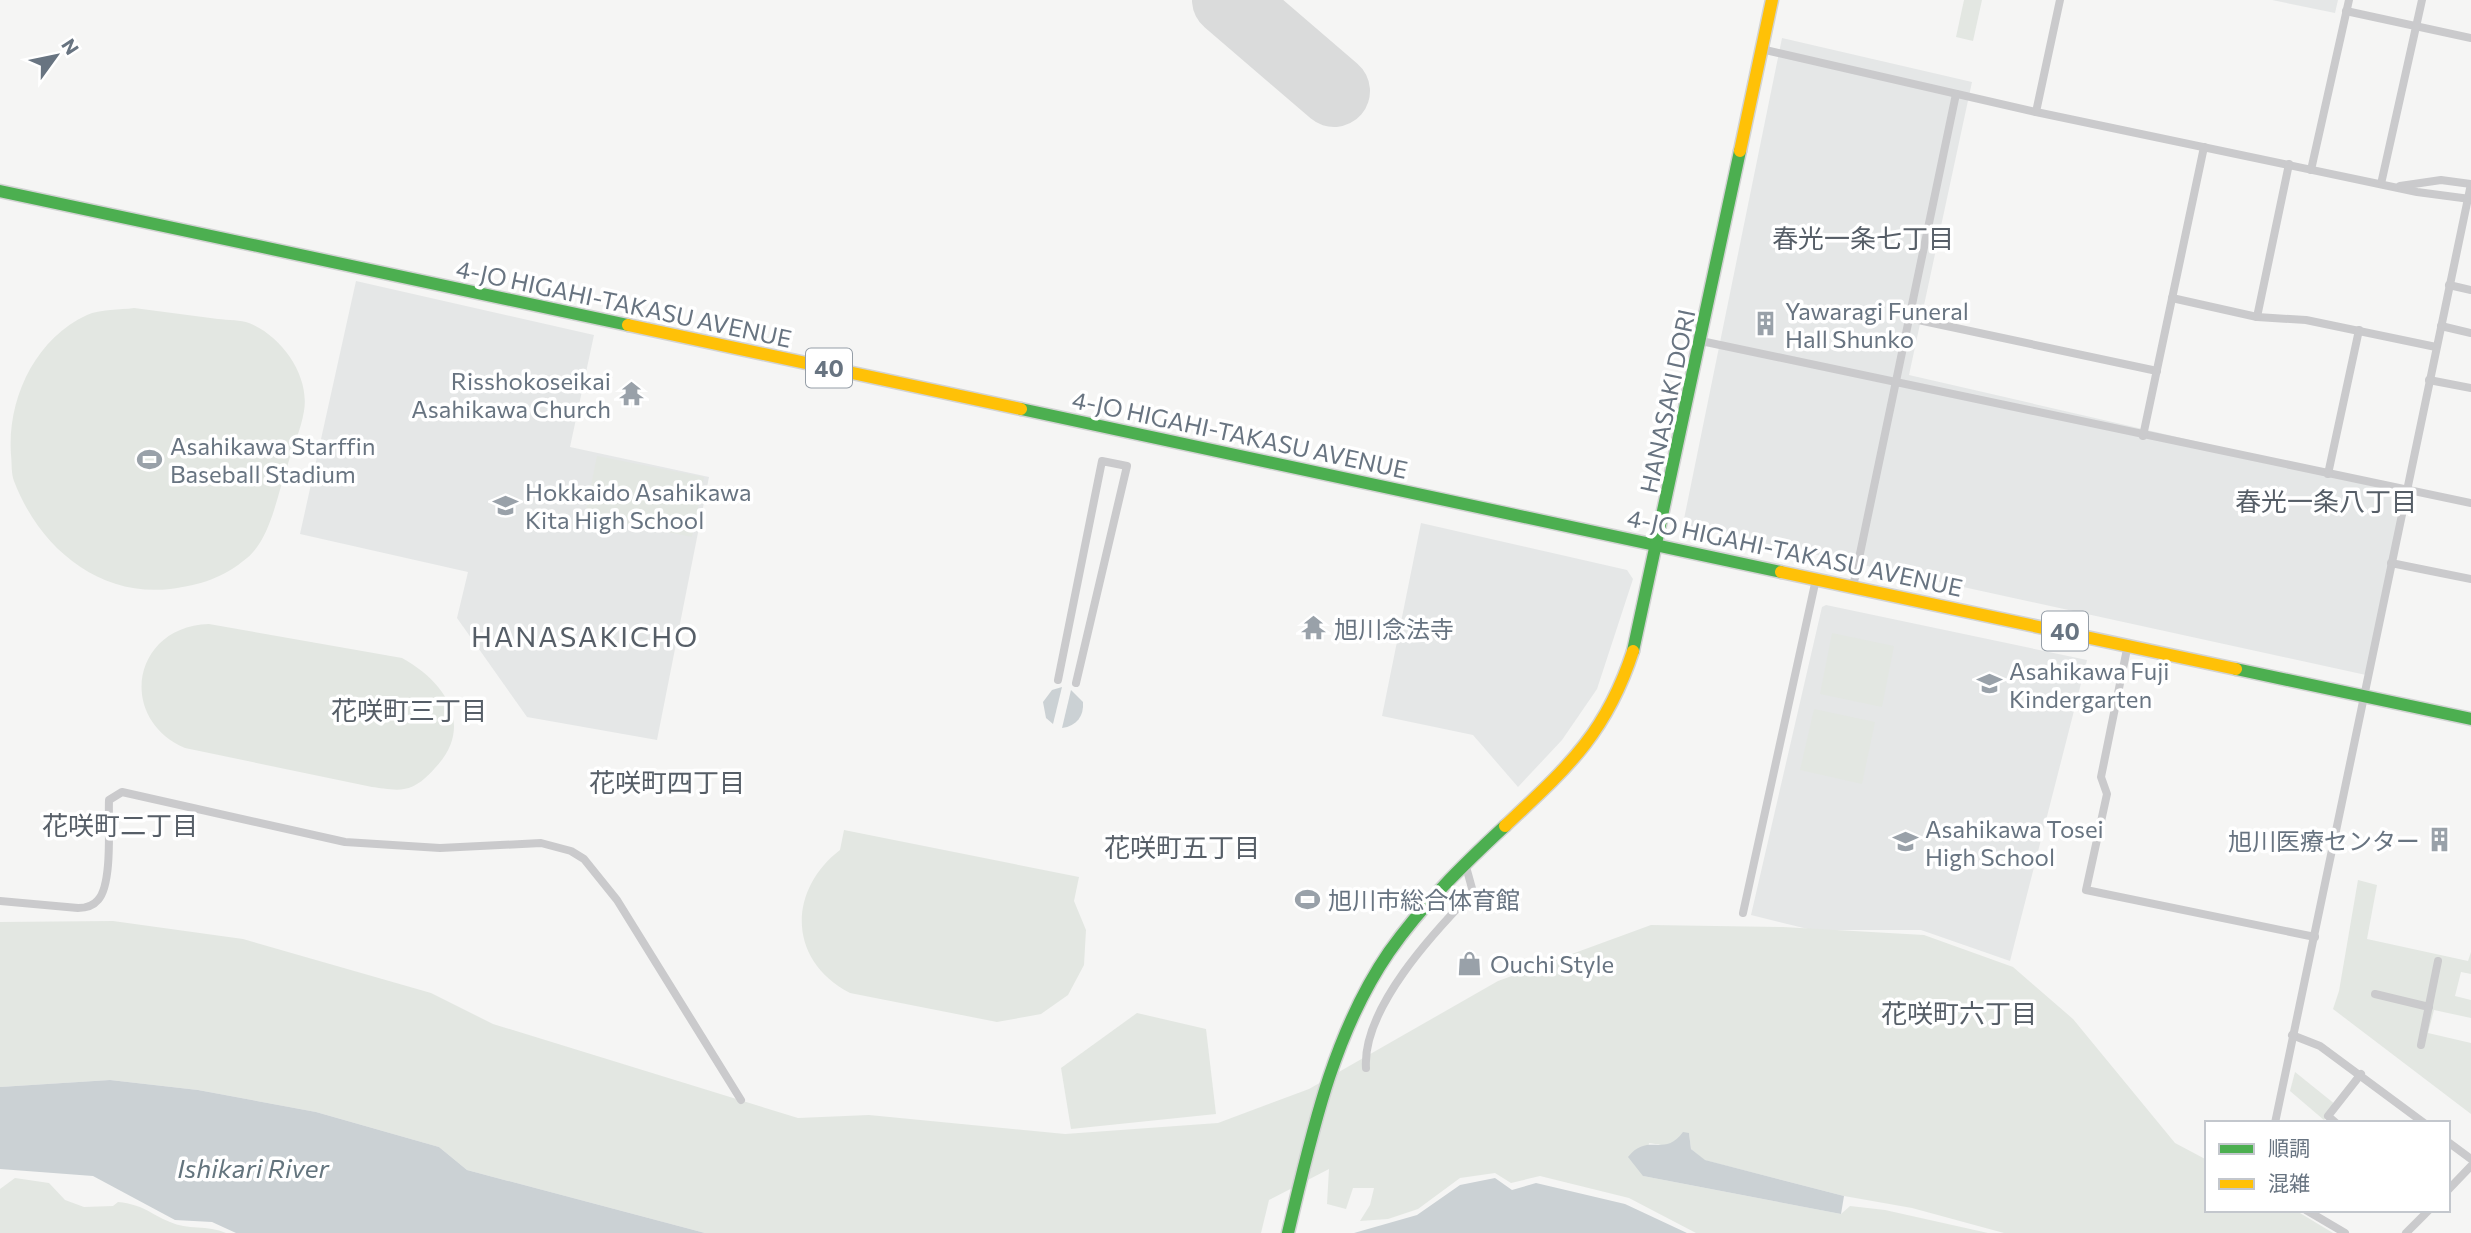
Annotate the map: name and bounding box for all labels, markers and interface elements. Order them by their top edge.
north arrow [21,21,91,91]
text: N [57,34,84,59]
district label: 春光一条七丁目 [1772,222,1954,253]
street label: 4-JO HIGAHI-TAKASU AVENUE [454,253,794,353]
place label: Yawaragi Funeral Hall Shunko [1785,296,1969,353]
street label: HANASAKI DORI [1633,306,1701,496]
building icon: Yawaragi Funeral Hall Shunko [1751,310,1779,338]
road number: 40 [806,348,852,388]
place label: Risshokoseikai Asahikawa Church [411,366,611,423]
temple icon: Risshokoseikai Asahikawa Church [617,380,645,408]
street label: 4-JO HIGAHI-TAKASU AVENUE [1070,384,1410,484]
place label: Asahikawa Starffin Baseball Stadium [170,431,376,488]
sports icon: Asahikawa Starffin Baseball Stadium [136,445,164,473]
place label: Hokkaido Asahikawa Kita High School [525,477,752,534]
district label: 春光一条八丁目 [2235,485,2417,516]
school or university icon: Hokkaido Asahikawa Kita High School [491,491,519,519]
street label: 4-JO HIGAHI-TAKASU AVENUE [1625,502,1965,602]
road number: 40 [2042,611,2088,650]
temple icon: 旭川念法寺 [1300,614,1328,642]
place label: 旭川念法寺 [1334,614,1454,643]
district label: HANASAKICHO [471,619,699,653]
place label: Asahikawa Fuji Kindergarten [2009,656,2169,713]
school or university icon: Asahikawa Fuji Kindergarten [1975,670,2003,698]
district label: 花咲町三丁目 [331,694,487,725]
district label: 花咲町四丁目 [589,766,745,797]
district label: 花咲町二丁目 [42,809,198,840]
place label: Asahikawa Tosei High School [1925,814,2104,871]
place label: 旭川医療センター [2228,826,2420,855]
building icon: 旭川医療センター [2426,826,2454,854]
school or university icon: Asahikawa Tosei High School [1891,828,1919,856]
district label: 花咲町五丁目 [1104,831,1260,862]
sports icon: 旭川市総合体育館 [1294,885,1322,913]
place label: 旭川市総合体育館 [1328,885,1520,914]
shop icon: Ouchi Style [1456,949,1484,977]
place label: Ouchi Style [1490,949,1614,978]
district label: 花咲町六丁目 [1881,997,2037,1028]
legend [2205,1121,2450,1212]
text: 順調 [2268,1135,2310,1160]
water label: Ishikari River [177,1152,330,1183]
text: 混雑 [2268,1170,2310,1195]

